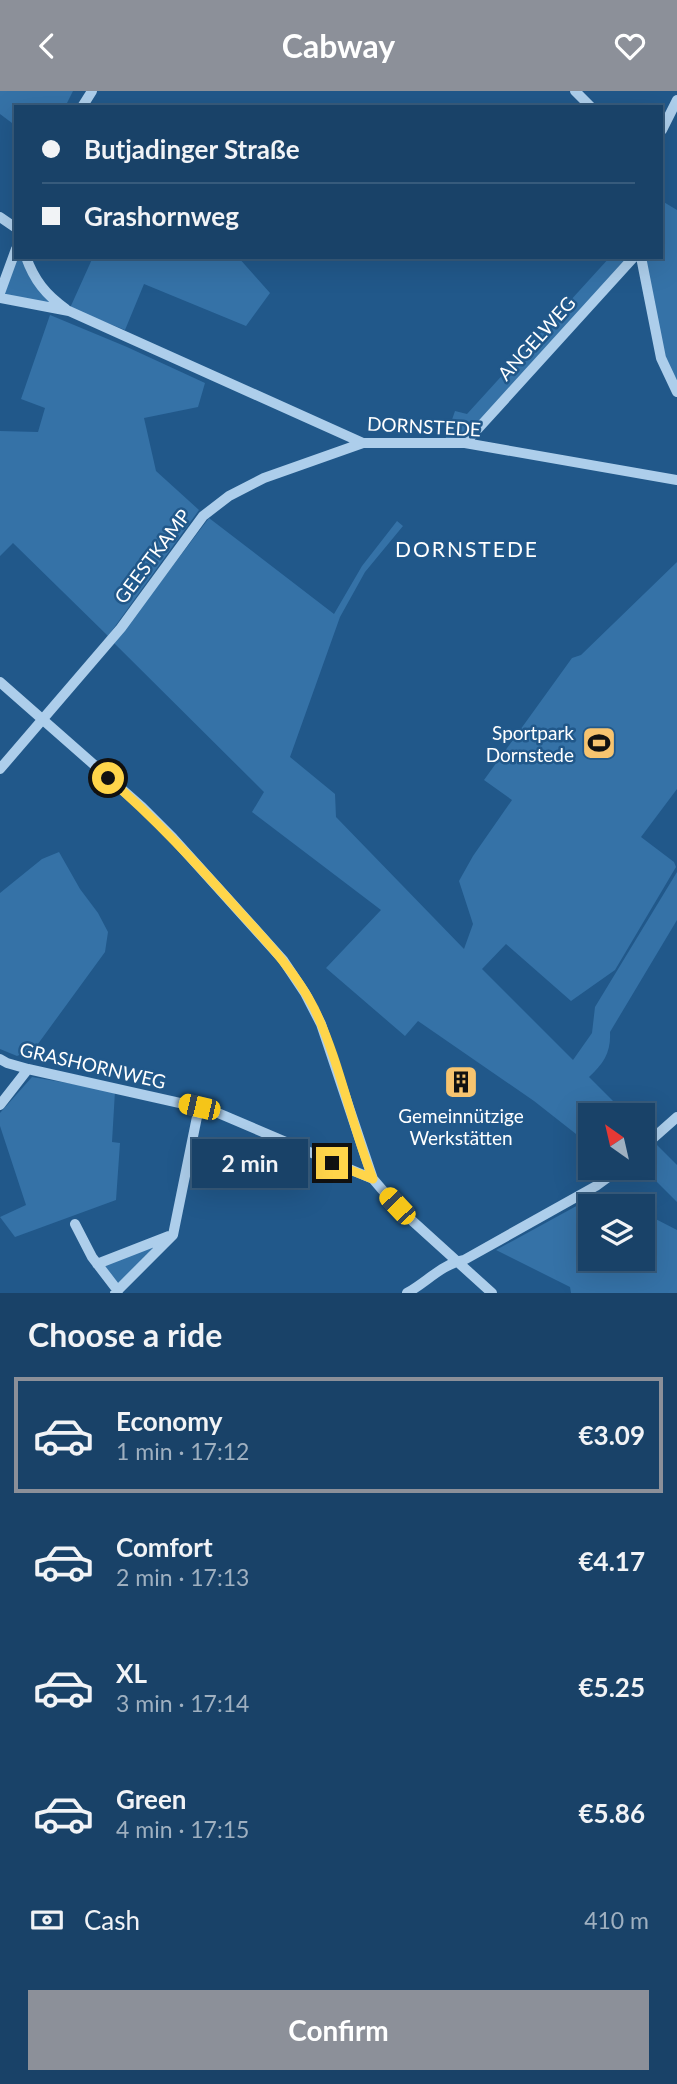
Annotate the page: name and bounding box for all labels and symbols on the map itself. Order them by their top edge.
street label: ANGELWEG [492,291,580,385]
street label: DORNSTEDE [366,412,482,440]
street label: GEESTKAMP [109,504,195,608]
district label: DORNSTEDE [395,536,539,561]
place label: Sportpark Dornstede [486,721,574,766]
sports icon: Sportpark Dornstede [580,724,618,762]
route start [92,762,124,794]
street label: GRASHORNWEG [18,1037,168,1093]
building icon: Gemeinnützige Werkstätten [442,1063,480,1101]
car [177,1092,222,1122]
north arrow [578,1103,654,1179]
place label: Gemeinnützige Werkstätten [398,1104,524,1149]
callout: 2 min [192,1139,308,1187]
route end [316,1147,348,1179]
car [375,1183,420,1229]

